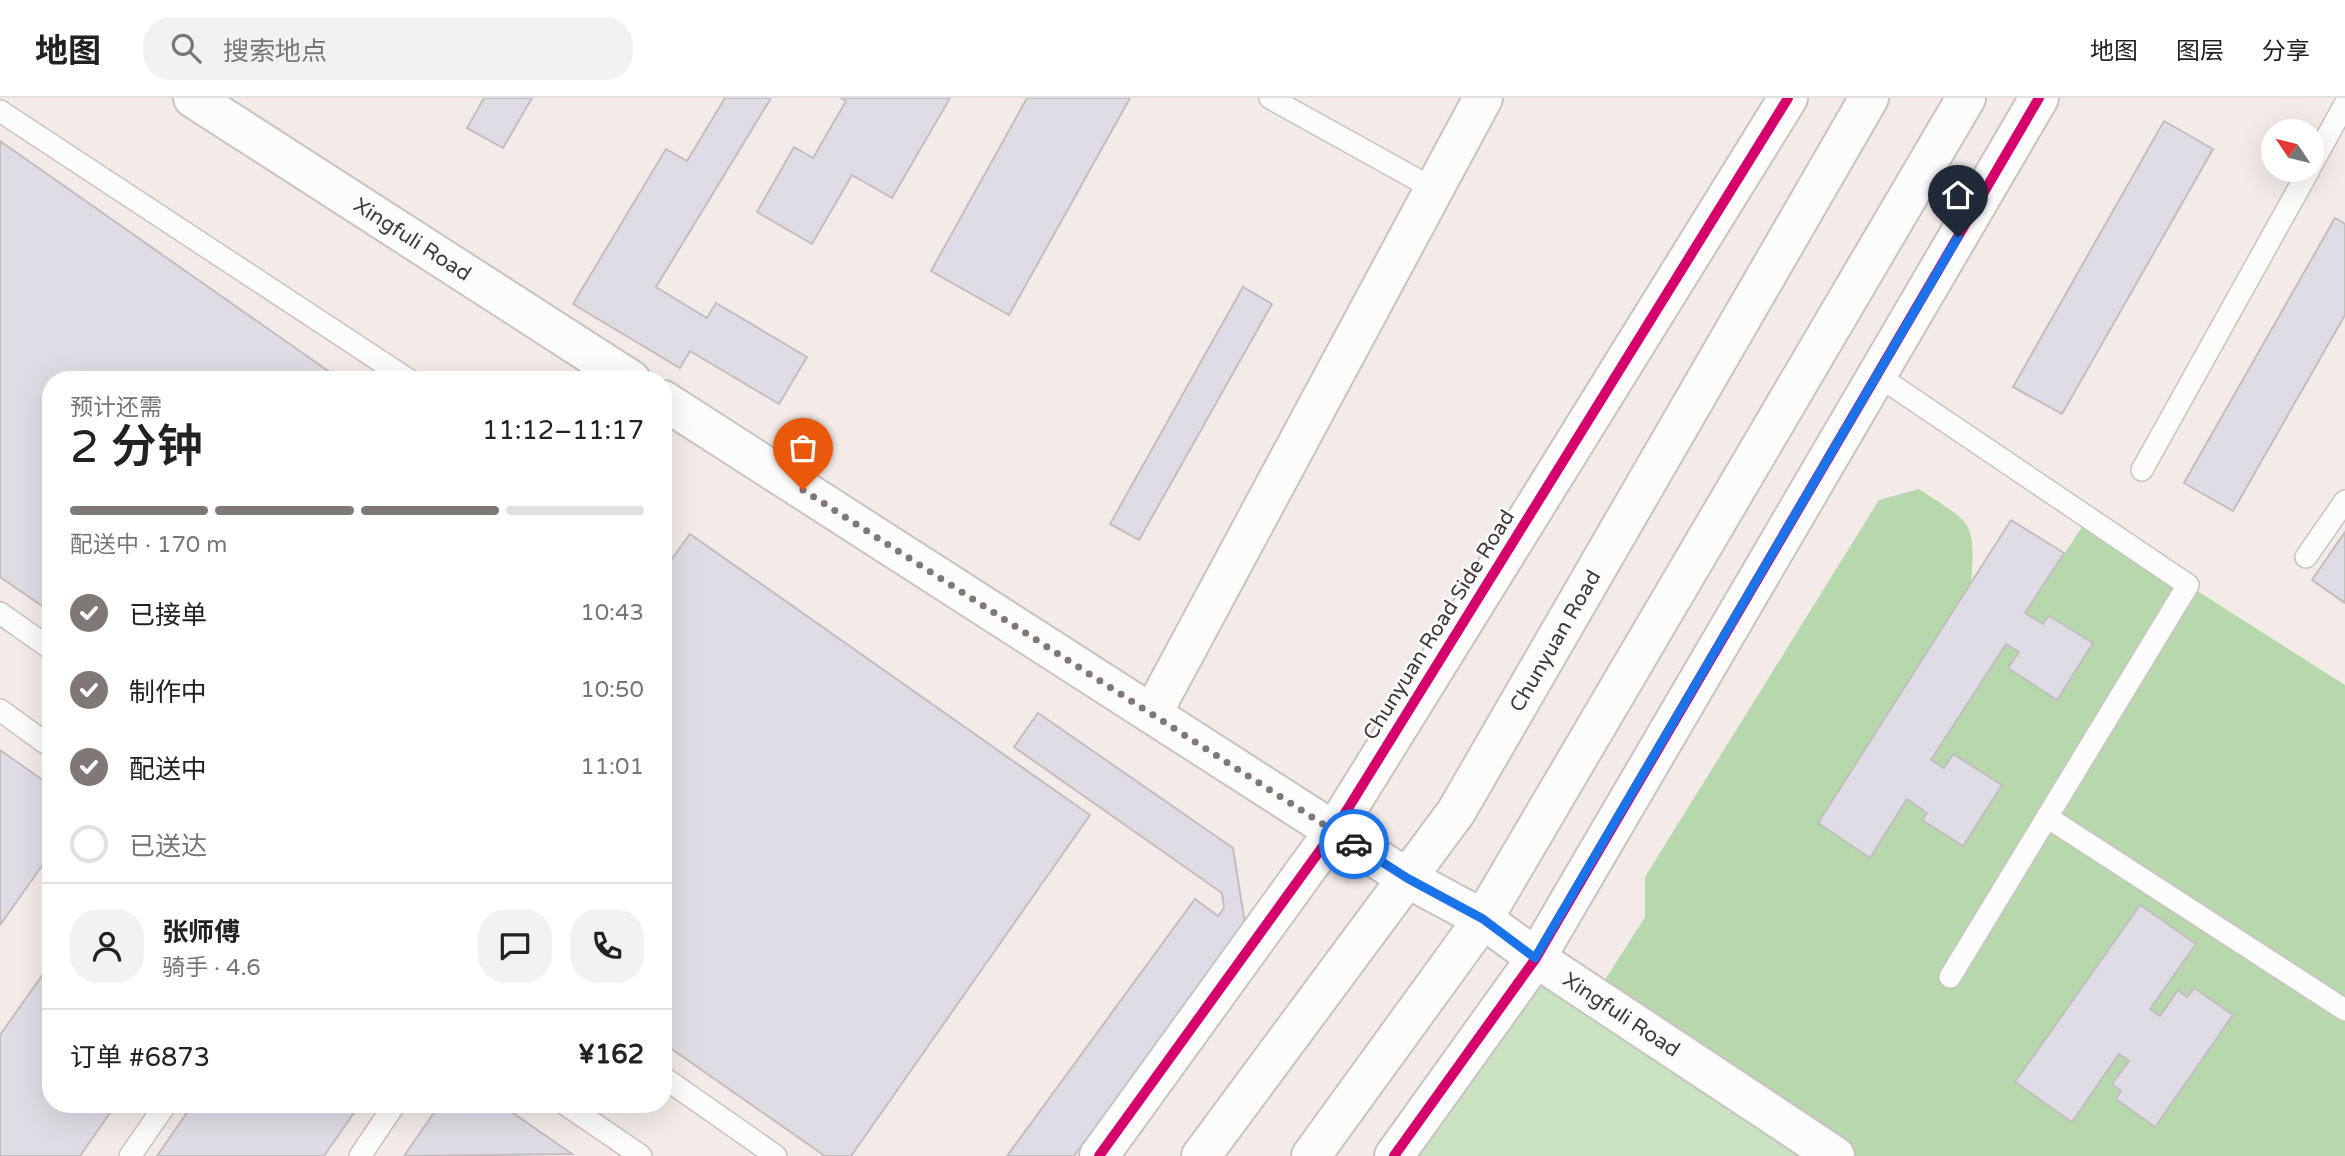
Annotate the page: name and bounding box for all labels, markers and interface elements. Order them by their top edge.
search box [143,17,633,80]
icon: search [167,29,205,67]
text: 地图 [35,32,101,71]
text: 搜索地点 [223,36,327,67]
text: 地图 [2090,37,2138,66]
text: 图层 [2176,37,2224,66]
text: 分享 [2262,37,2310,66]
north arrow [2261,119,2324,182]
map controls [2261,119,2324,182]
pin [1928,165,1988,237]
icon: home [1939,176,1977,214]
street label: Xingfuli Road [349,192,476,286]
text: 预计还需 [70,394,162,422]
text: 11:12–11:17 [482,415,644,446]
pin [773,418,833,490]
text: 2 分钟 [70,420,203,475]
icon: bag [784,429,822,467]
street label: Chunyuan Road Side Road [1358,505,1520,745]
text: 配送中 · 170 m [70,531,227,559]
street label: Chunyuan Road [1504,565,1606,716]
icon: check [70,594,108,632]
text: 10:43 [580,599,644,627]
text: 已接单 [129,600,207,631]
icon: check [70,671,108,709]
text: 10:50 [580,676,644,704]
text: 制作中 [129,677,207,708]
icon: check [70,748,108,786]
text: 11:01 [580,753,644,781]
text: 配送中 [129,754,207,785]
courier [1319,809,1389,879]
icon: car [1335,825,1373,863]
text: 已送达 [129,831,207,862]
button: person [70,909,144,983]
button: chat [478,909,552,983]
button: phone [570,909,644,983]
text: 张师傅 [162,917,240,948]
text: 骑手 · 4.6 [162,954,261,982]
street label: Xingfuli Road [1558,967,1685,1062]
text: ¥162 [578,1039,644,1070]
text: 订单 #6873 [70,1042,210,1073]

